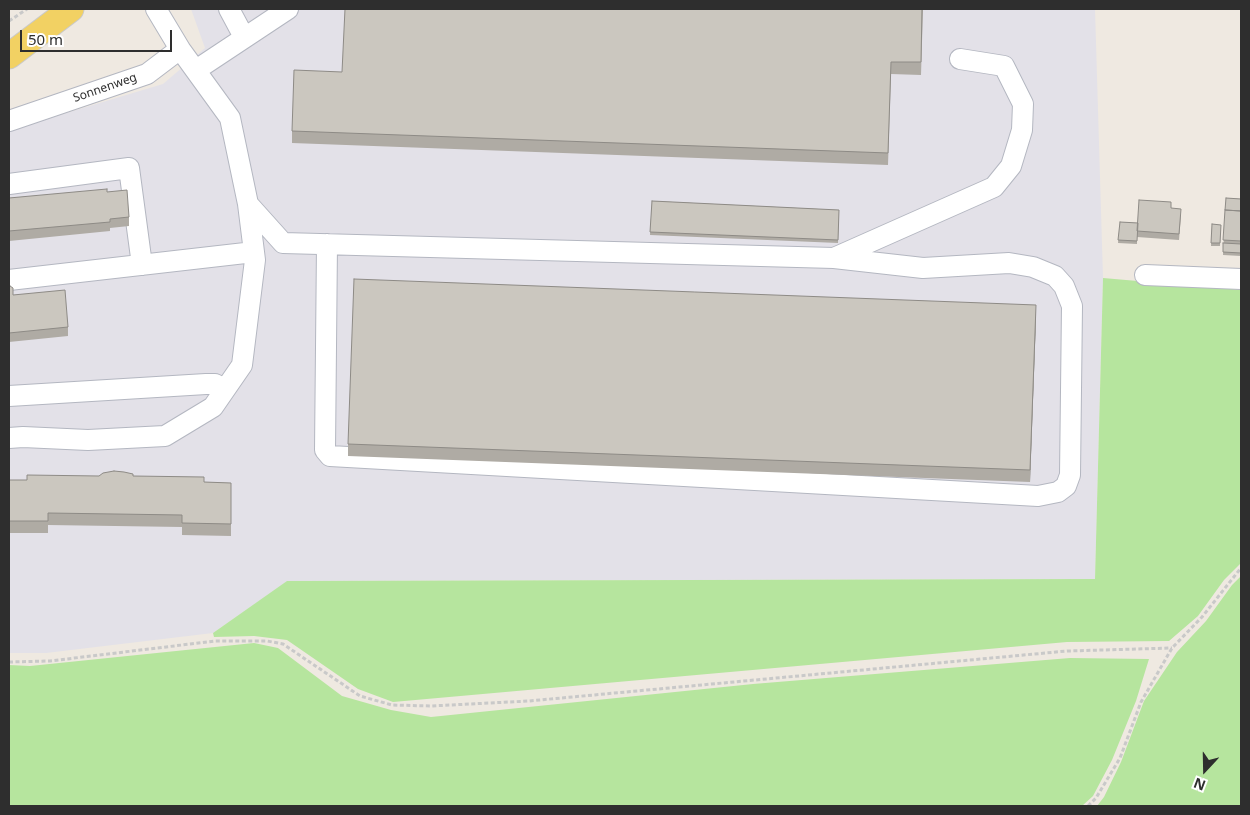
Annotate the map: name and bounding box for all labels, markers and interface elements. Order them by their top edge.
scale bar [22,20,175,52]
text: 50 m [28,29,63,49]
street label: Sonnenweg [71,70,139,106]
north arrow [1180,745,1230,795]
text: N [1191,774,1208,795]

